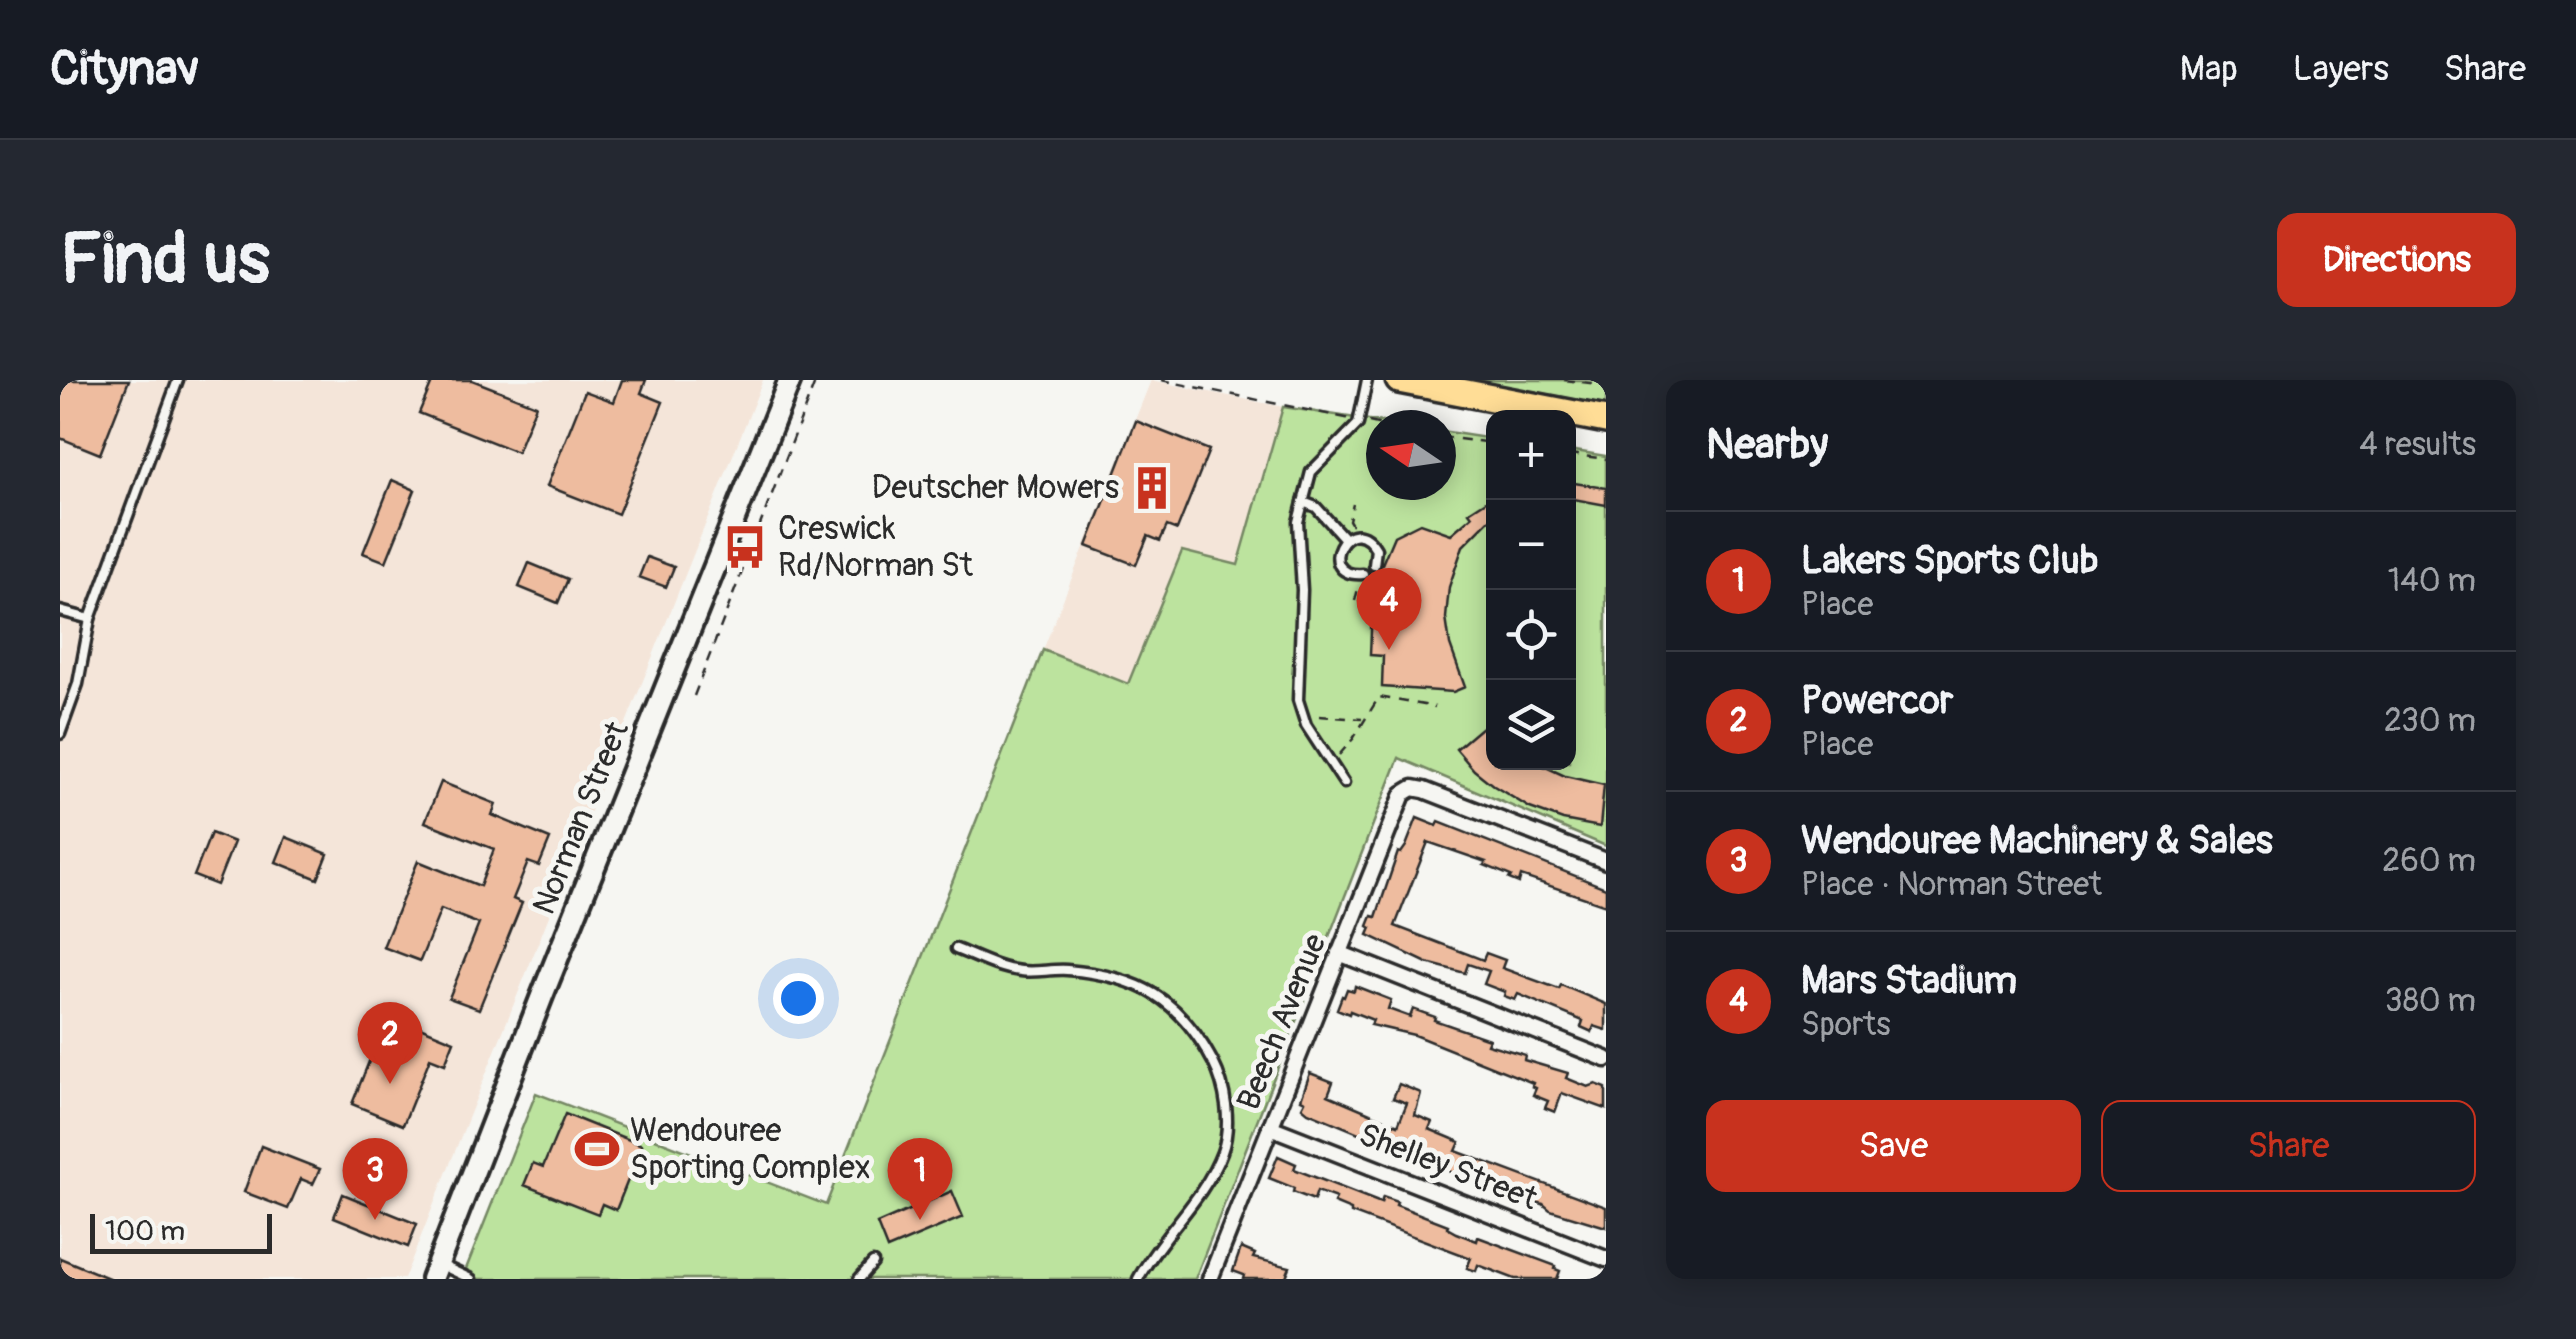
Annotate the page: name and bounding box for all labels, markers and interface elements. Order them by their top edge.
text: Citynav [50,39,199,99]
text: Map [2180,47,2238,91]
text: Layers [2293,47,2389,91]
text: Share [2444,47,2526,91]
button: Directions [2277,213,2516,307]
text: Find us [60,216,270,304]
north arrow [1366,410,1456,500]
map controls [1486,410,1576,770]
button: + [1486,410,1576,500]
text: Nearby [1706,419,1828,471]
text: 4 results [2359,425,2476,465]
building icon: Deutscher Mowers [1128,464,1176,512]
place label: Deutscher Mowers [871,468,1119,508]
button: − [1486,500,1576,590]
place label: Creswick Rd/Norman St [778,509,973,586]
bus stop icon: Creswick Rd/Norman St [721,523,769,571]
text: Lakers Sports Club [1801,537,2098,585]
text: 1 [1732,561,1745,601]
text: 140 m [2388,561,2476,601]
pin: 4 [1356,568,1422,650]
text: Place [1801,585,1873,625]
button: locate [1486,590,1576,680]
text: Powercor [1801,677,1953,725]
button: layers [1486,680,1576,770]
text: 2 [1730,701,1747,741]
text: 230 m [2384,701,2476,741]
street label: Norman Street [524,716,638,920]
text: Place [1801,725,1873,765]
text: Wendouree Machinery & Sales [1801,817,2273,865]
text: 3 [1730,841,1747,881]
text: 260 m [2382,841,2476,881]
text: Place · Norman Street [1801,865,2102,905]
street label: Beech Avenue [1229,928,1336,1116]
text: Mars Stadium [1801,957,2017,1005]
your location [773,973,824,1024]
text: 4 [1729,981,1748,1021]
text: 380 m [2385,981,2476,1021]
pin: 2 [358,1002,422,1084]
text: Sports [1801,1005,1891,1045]
button: Save [1706,1100,2081,1192]
button: Share [2101,1100,2476,1192]
place label: Wendouree Sporting Complex [630,1111,871,1188]
street label: Shelley Street [1353,1115,1543,1219]
sports icon: Wendouree Sporting Complex [573,1125,621,1173]
pin: 3 [342,1138,408,1220]
pin: 1 [888,1138,952,1220]
scale bar [90,1209,272,1254]
text: 100 m [105,1214,185,1249]

